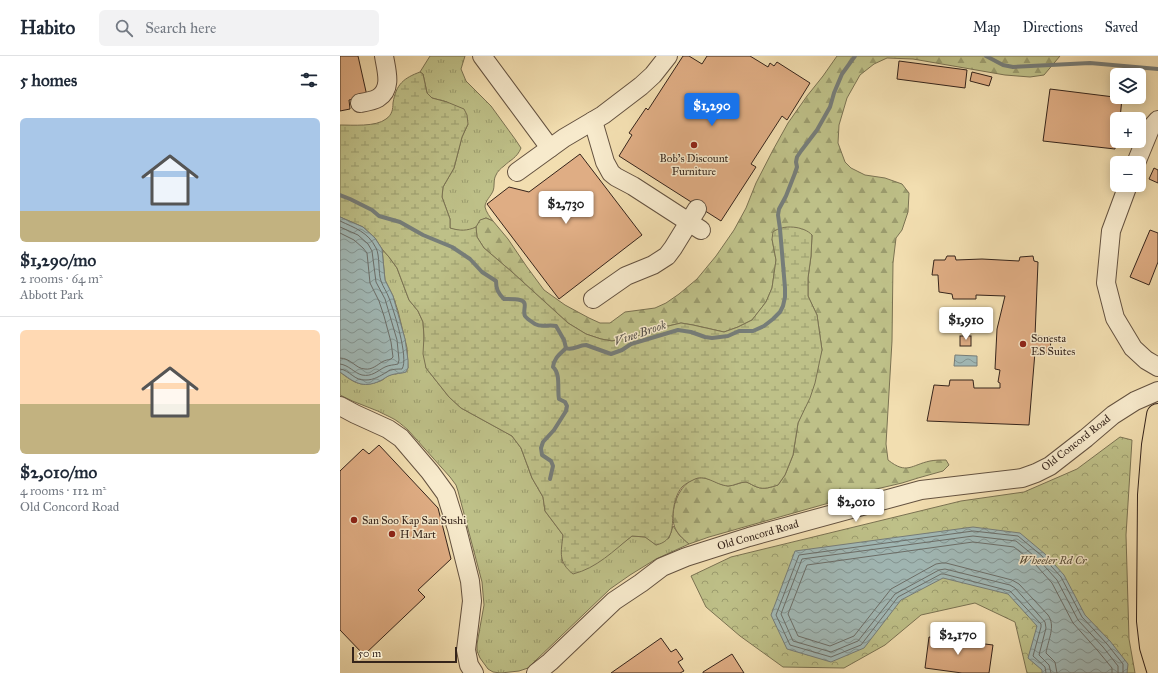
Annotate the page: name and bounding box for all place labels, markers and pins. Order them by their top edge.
pin: $1,290 [679,93,745,127]
marker: Bob's Discount Furniture [689,140,699,150]
place label: Bob's Discount Furniture [660,152,729,178]
pin: $2,730 [533,191,599,225]
pin: $1,910 [933,307,999,341]
place label: Sonesta ES Suites [1031,332,1075,358]
marker: Sonesta ES Suites [1018,339,1028,349]
pin: $2,010 [823,489,889,523]
place label: San Soo Kap San Sushi [362,514,466,527]
marker: San Soo Kap San Sushi [349,515,359,525]
place label: H Mart [400,528,436,541]
marker: H Mart [387,529,397,539]
pin: $2,170 [925,622,991,656]

